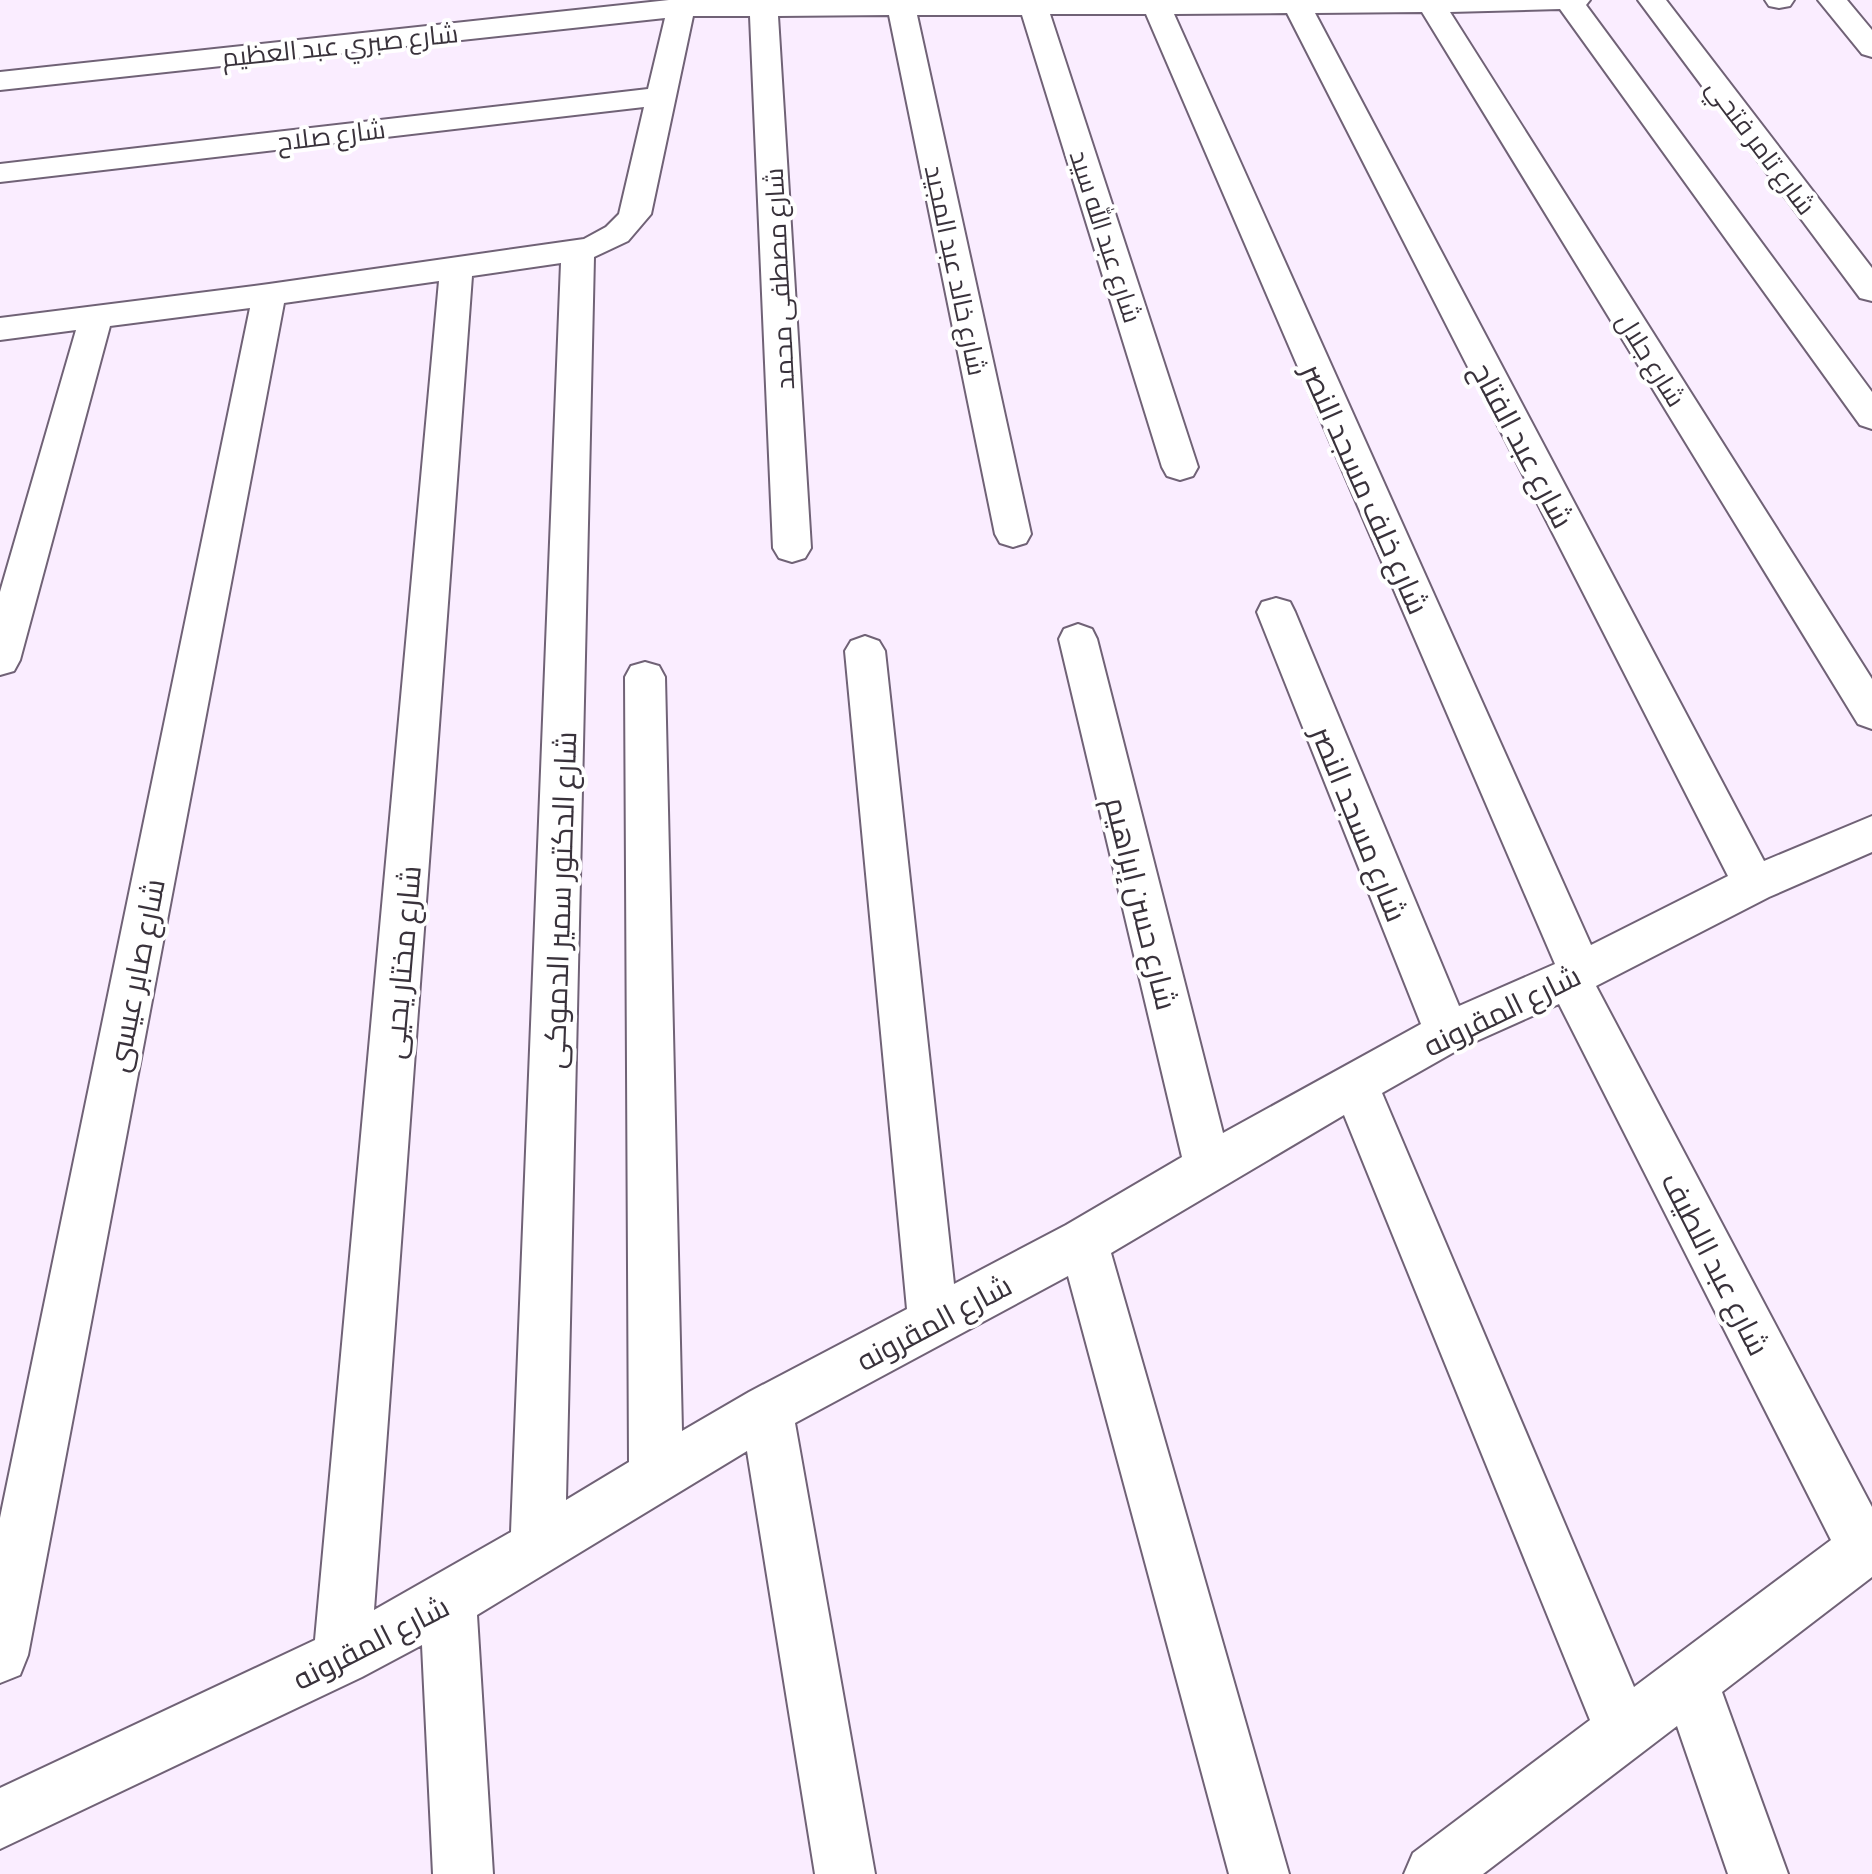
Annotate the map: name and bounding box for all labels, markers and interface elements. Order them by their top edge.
street label: شارع صبري عبد العظيم [220,16,460,78]
street label: شارع تامر فتحي [1695,72,1823,224]
street label: شارع صلاح [275,112,387,159]
street label: شارع عبد الله سيد [1062,146,1150,327]
street label: شارع خالد عبد المجيد [917,162,994,379]
street label: شارع مصطفى محمد [757,167,802,391]
street label: شارع جلال [1609,306,1693,413]
street label: شارع خلف مسجد النصر [1291,355,1439,621]
street label: شارع عبد الفتاح [1461,355,1583,535]
street label: شارع مسجد النصر [1301,718,1417,928]
street label: شارع الدكتور سمير الدموكى [534,731,586,1070]
street label: شارع حسن إبراهيم [1095,793,1187,1014]
street label: شارع مختار يحيى [373,864,431,1061]
street label: شارع صابر عيسى [97,875,175,1076]
street label: شارع المقرونه [1416,955,1587,1067]
street label: شارع عبد اللطيف [1651,1165,1779,1363]
street label: شارع المقرونه [849,1265,1019,1381]
street label: شارع المقرونه [286,1586,456,1700]

